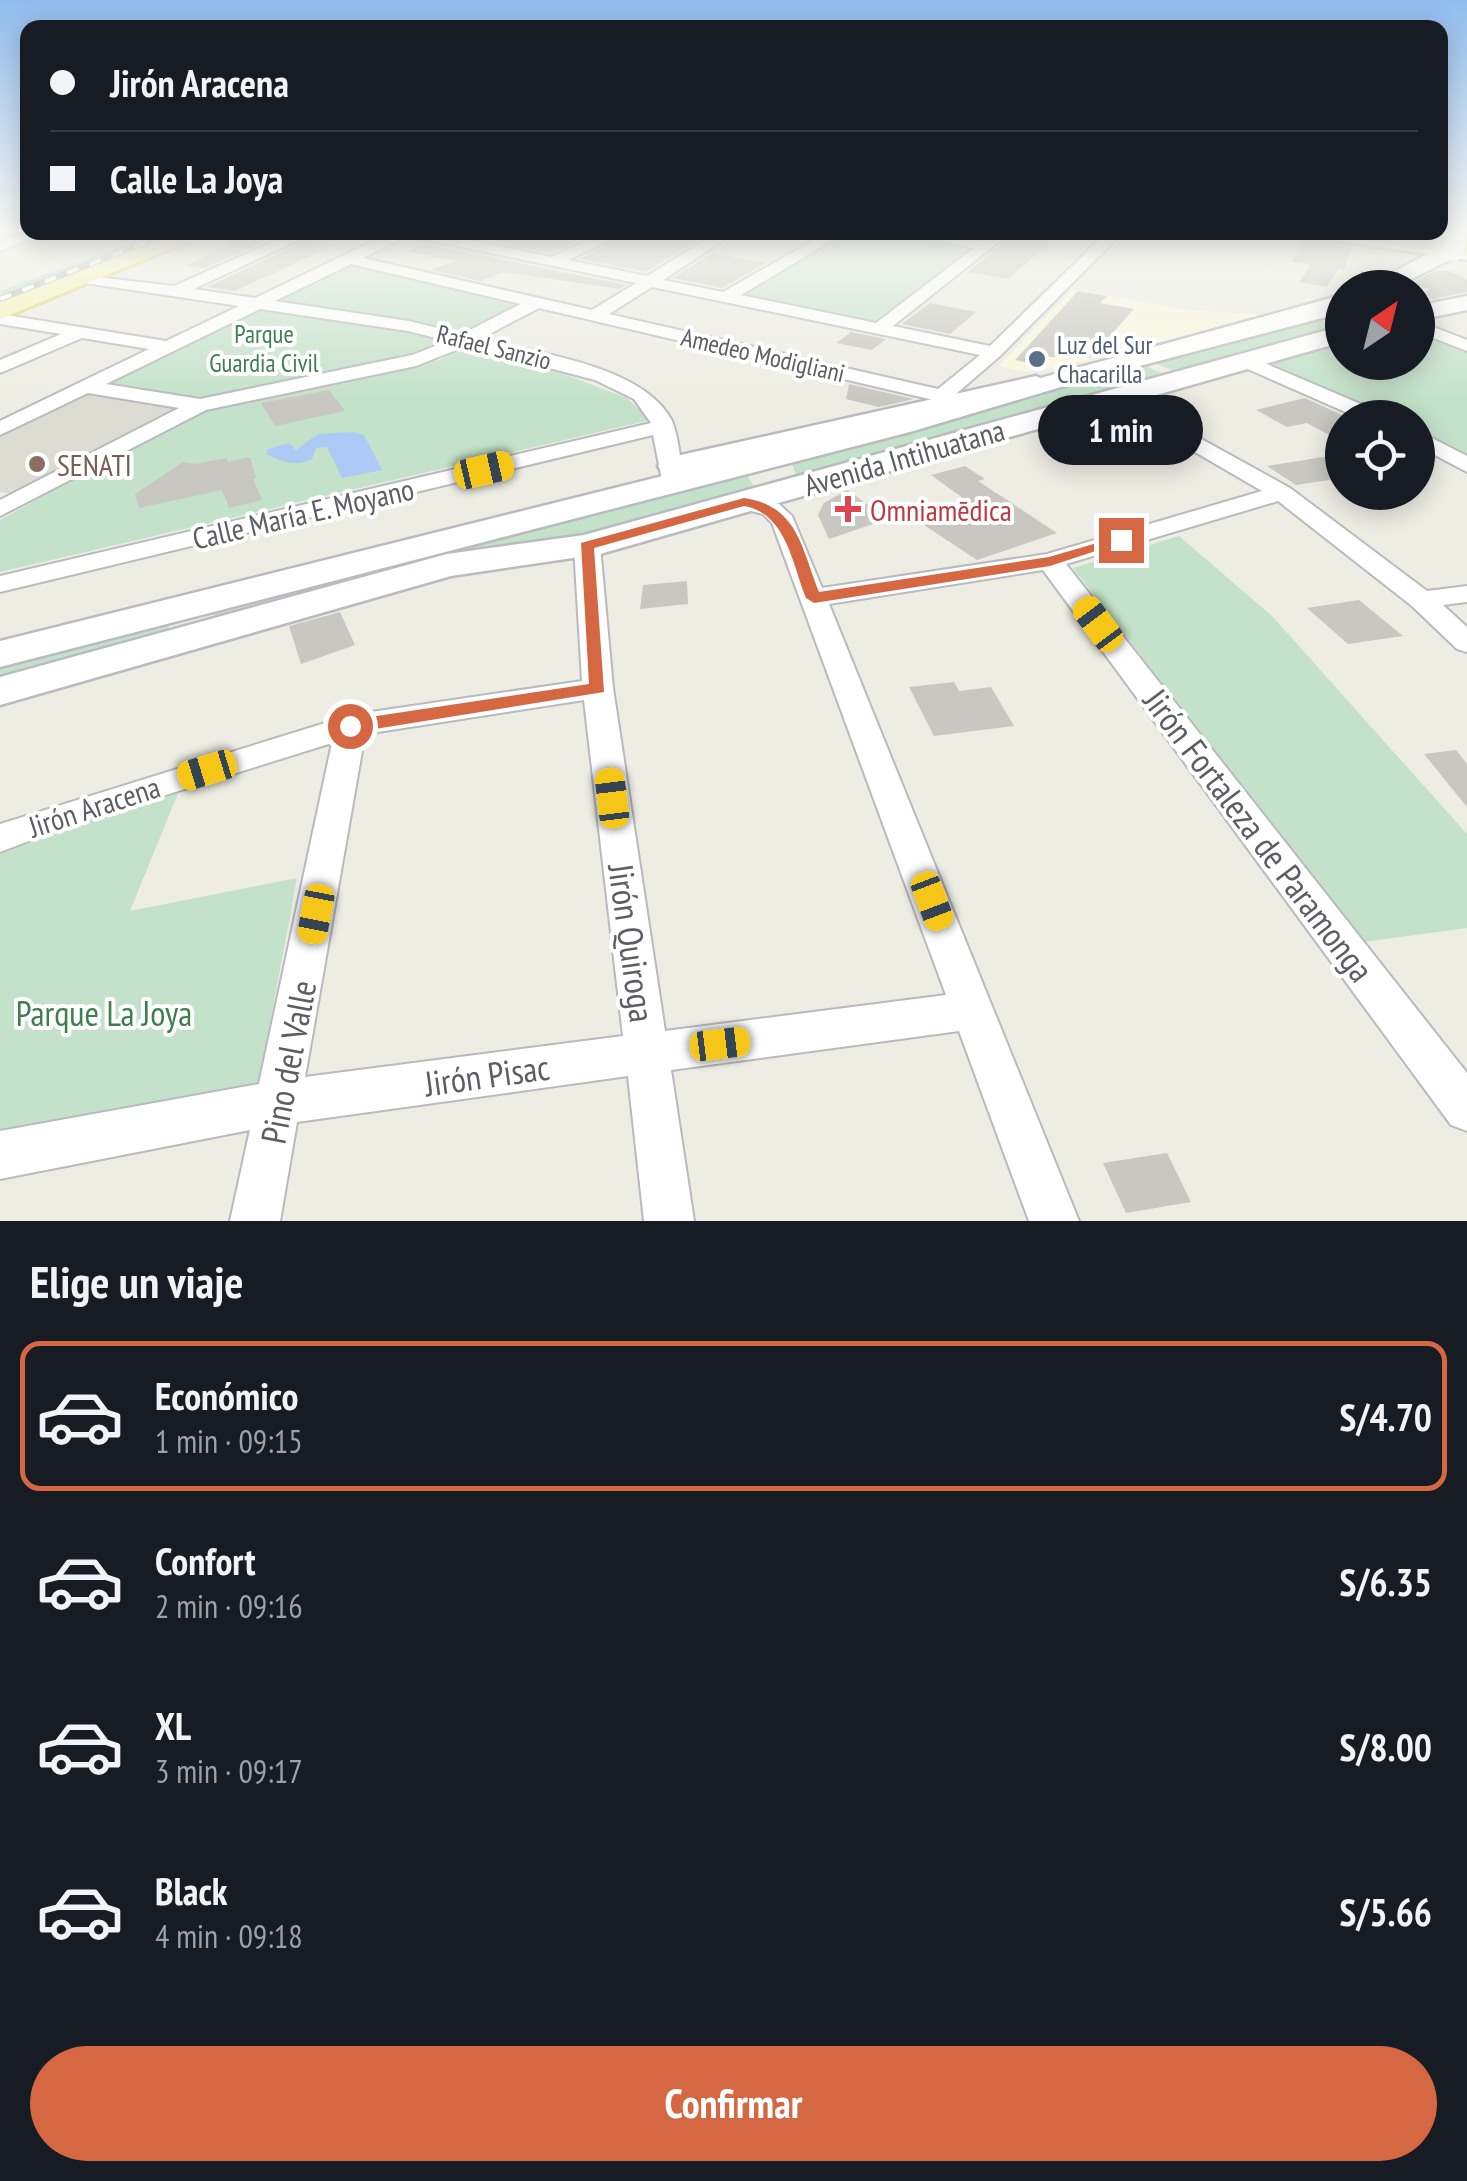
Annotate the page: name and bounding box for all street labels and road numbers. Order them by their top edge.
street label: Rafael Sanzio [433,317,555,377]
street label: Amedeo Modigliani [678,321,848,389]
street label: Avenida Intihuatana [799,410,1009,504]
street label: Calle María E. Moyano [188,469,418,557]
street label: Jirón Fortaleza de Paramonga [1133,678,1384,991]
street label: Jirón Aracena [22,766,165,846]
street label: Jirón Quiroga [598,860,666,1025]
street label: Pino del Valle [250,977,326,1147]
street label: Jirón Pisac [421,1044,552,1107]

